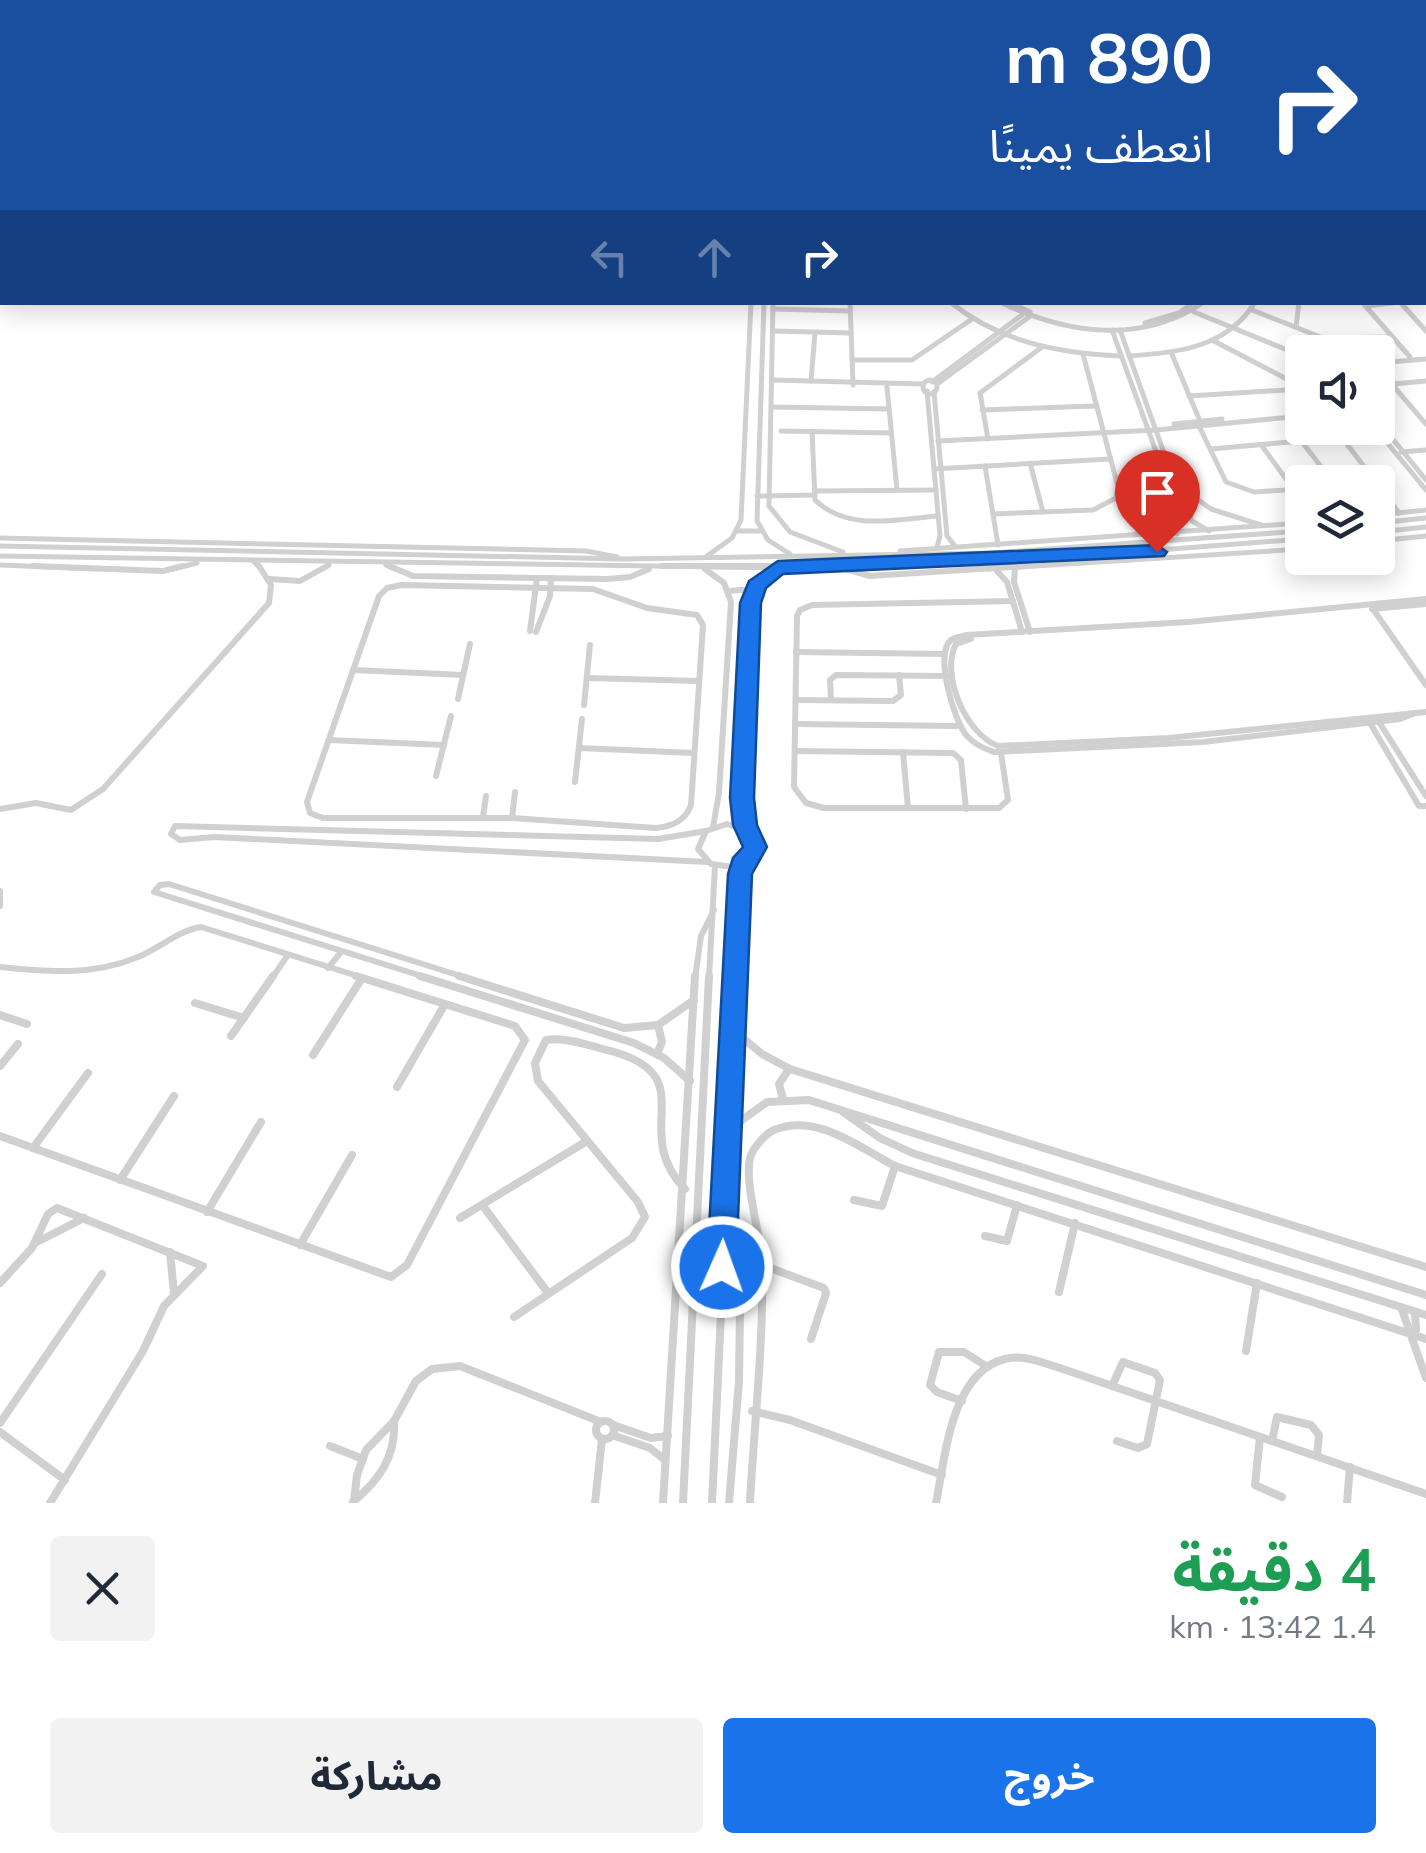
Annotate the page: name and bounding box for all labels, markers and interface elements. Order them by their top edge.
text: 890 m [1005,13,1213,101]
icon: right [1248,40,1378,170]
text: انعطف يمينًا [989,117,1213,173]
icon: left [582,230,637,285]
icon: ahead [687,230,742,285]
icon: right [792,230,847,285]
map controls [1285,335,1395,575]
button: sound [1285,335,1395,445]
pin [1115,450,1200,553]
icon: arrive [1130,465,1185,520]
button: layers [1285,465,1395,575]
position arrow [670,1215,774,1319]
text: 4 دقيقة [1173,1531,1376,1606]
button: close [50,1536,155,1641]
text: 1.4 km · 13:42 [1169,1606,1376,1646]
button: مشاركة [50,1718,703,1833]
button: خروج [723,1718,1376,1833]

